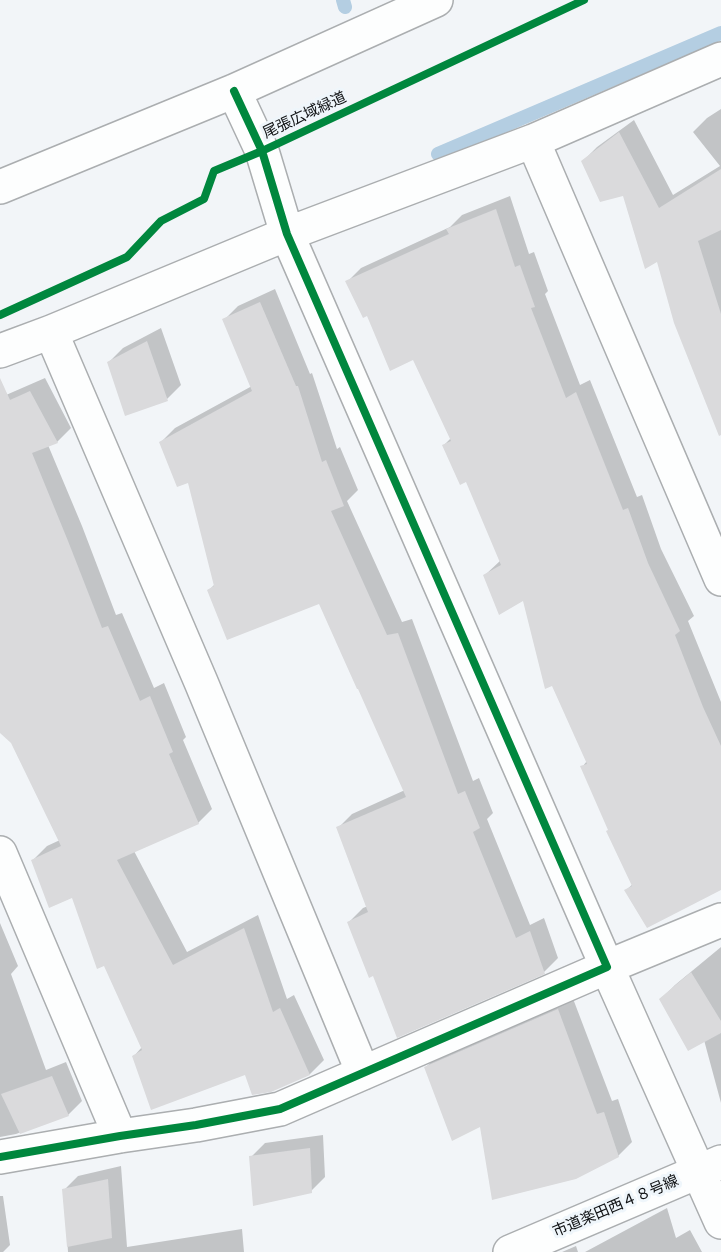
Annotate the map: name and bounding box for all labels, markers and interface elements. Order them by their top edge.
street label: 尾張広域緑道 [260,89,350,143]
street label: 市道楽田西４８号線 [550,1172,682,1242]

